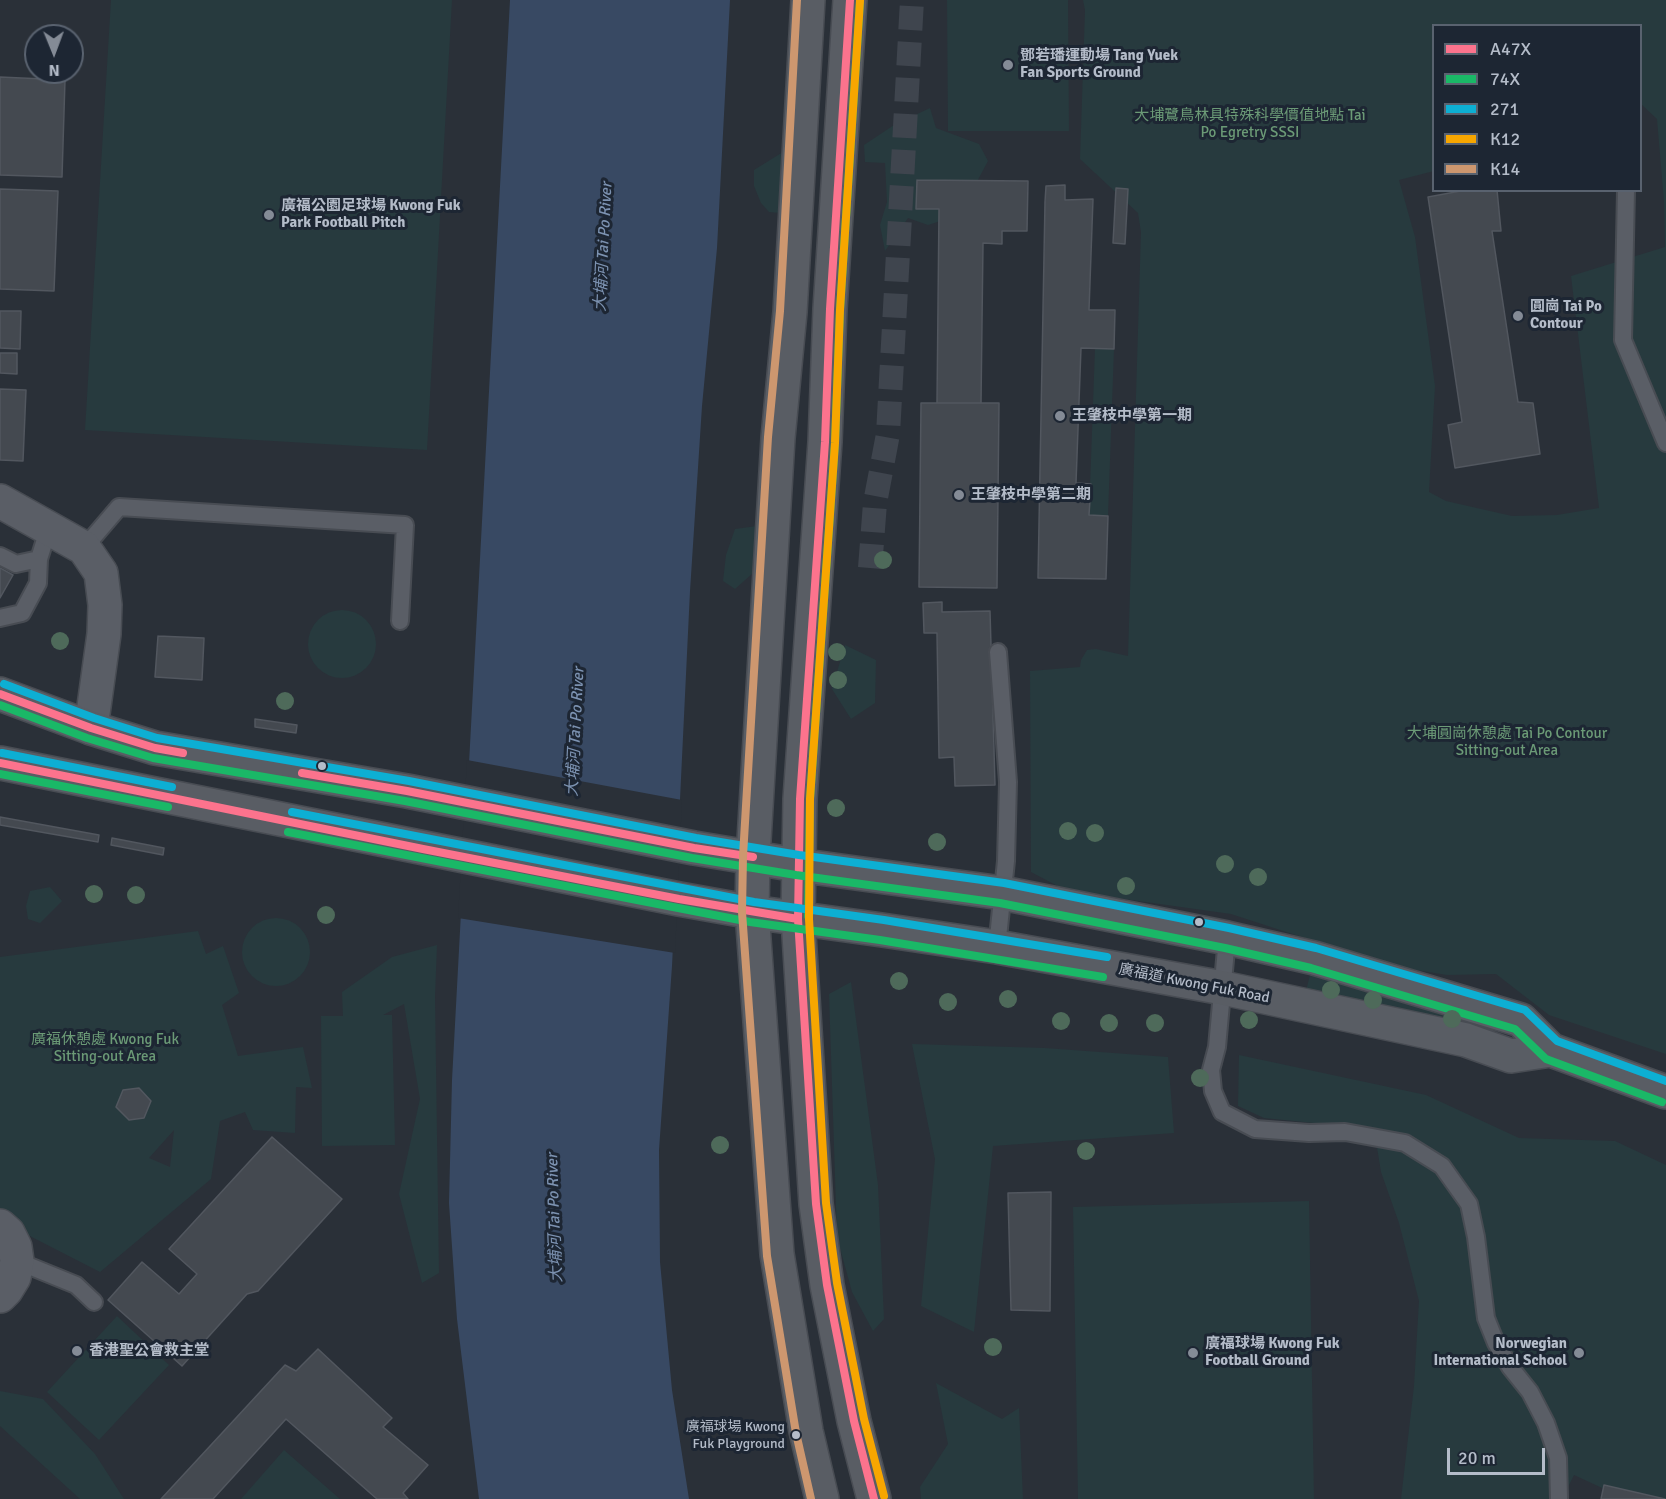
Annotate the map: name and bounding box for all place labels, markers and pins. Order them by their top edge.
place label: 鄧若璠運動場 Tang Yuek Fan Sports Ground [1020,47,1178,82]
marker: 鄧若璠運動場 Tang Yuek Fan Sports Ground [1001,58,1015,72]
place label: 廣福公園足球場 Kwong Fuk Park Football Pitch [281,197,460,232]
marker: 廣福公園足球場 Kwong Fuk Park Football Pitch [262,208,276,222]
place label: 圓崗 Tai Po Contour [1530,298,1602,333]
marker: 圓崗 Tai Po Contour [1511,309,1525,323]
place label: 王肇枝中學第一期 [1072,407,1192,425]
marker: 王肇枝中學第一期 [1053,409,1067,423]
place label: 王肇枝中學第二期 [971,486,1091,504]
marker: 王肇枝中學第二期 [952,488,966,502]
unlabelled marker [316,760,328,772]
unlabelled marker [1193,916,1205,928]
place label: 廣福球場 Kwong Fuk Football Ground [1205,1335,1339,1370]
place label: Norwegian International School [1434,1335,1567,1370]
place label: 香港聖公會救主堂 [89,1342,209,1360]
marker: 香港聖公會救主堂 [70,1344,84,1358]
marker: 廣福球場 Kwong Fuk Football Ground [1186,1346,1200,1360]
marker: Norwegian International School [1572,1346,1586,1360]
place label: 廣福球場 Kwong Fuk Playground [686,1419,785,1452]
marker: 廣福球場 Kwong Fuk Playground [790,1429,802,1441]

